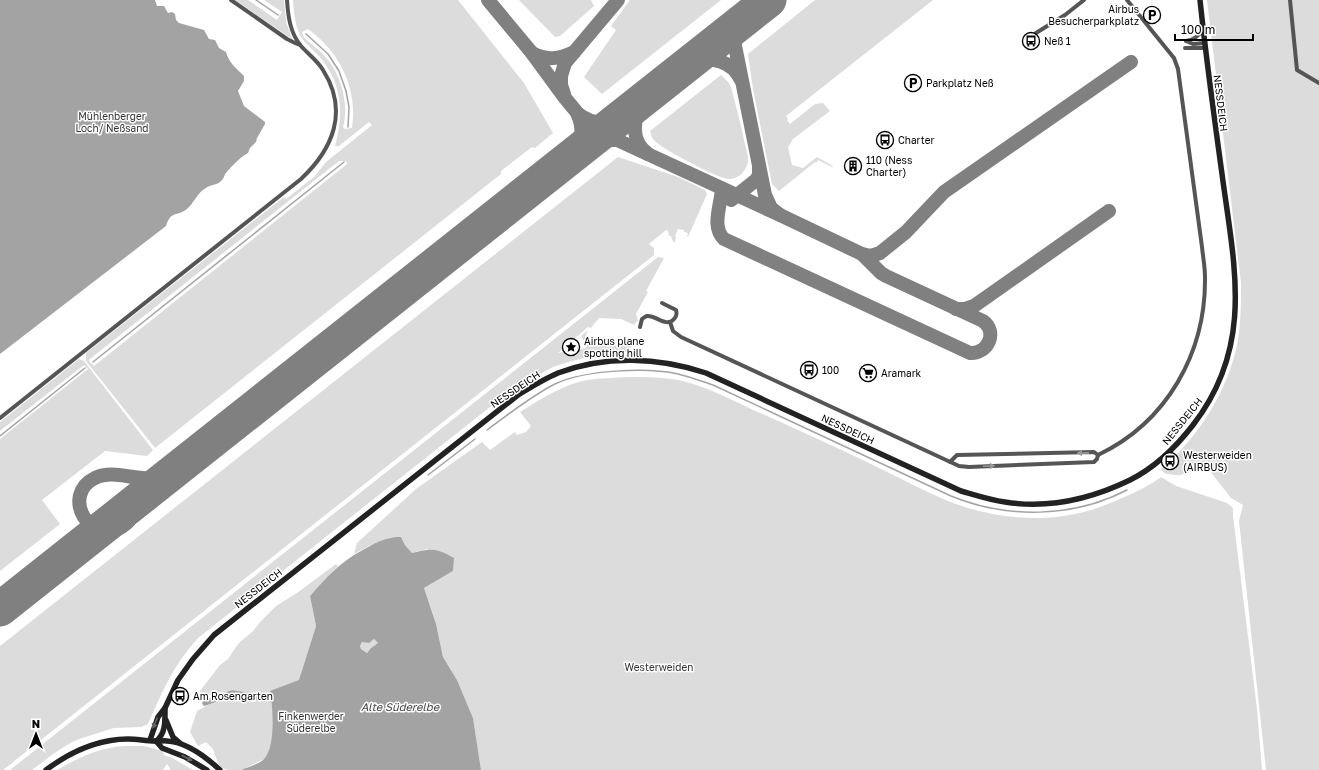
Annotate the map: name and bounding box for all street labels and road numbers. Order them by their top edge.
street label: NESSDEICH [1212,74,1230,132]
street label: NESSDEICH [488,368,542,410]
street label: NESSDEICH [1159,395,1205,447]
street label: NESSDEICH [820,411,876,447]
street label: NESSDEICH [232,566,284,610]

